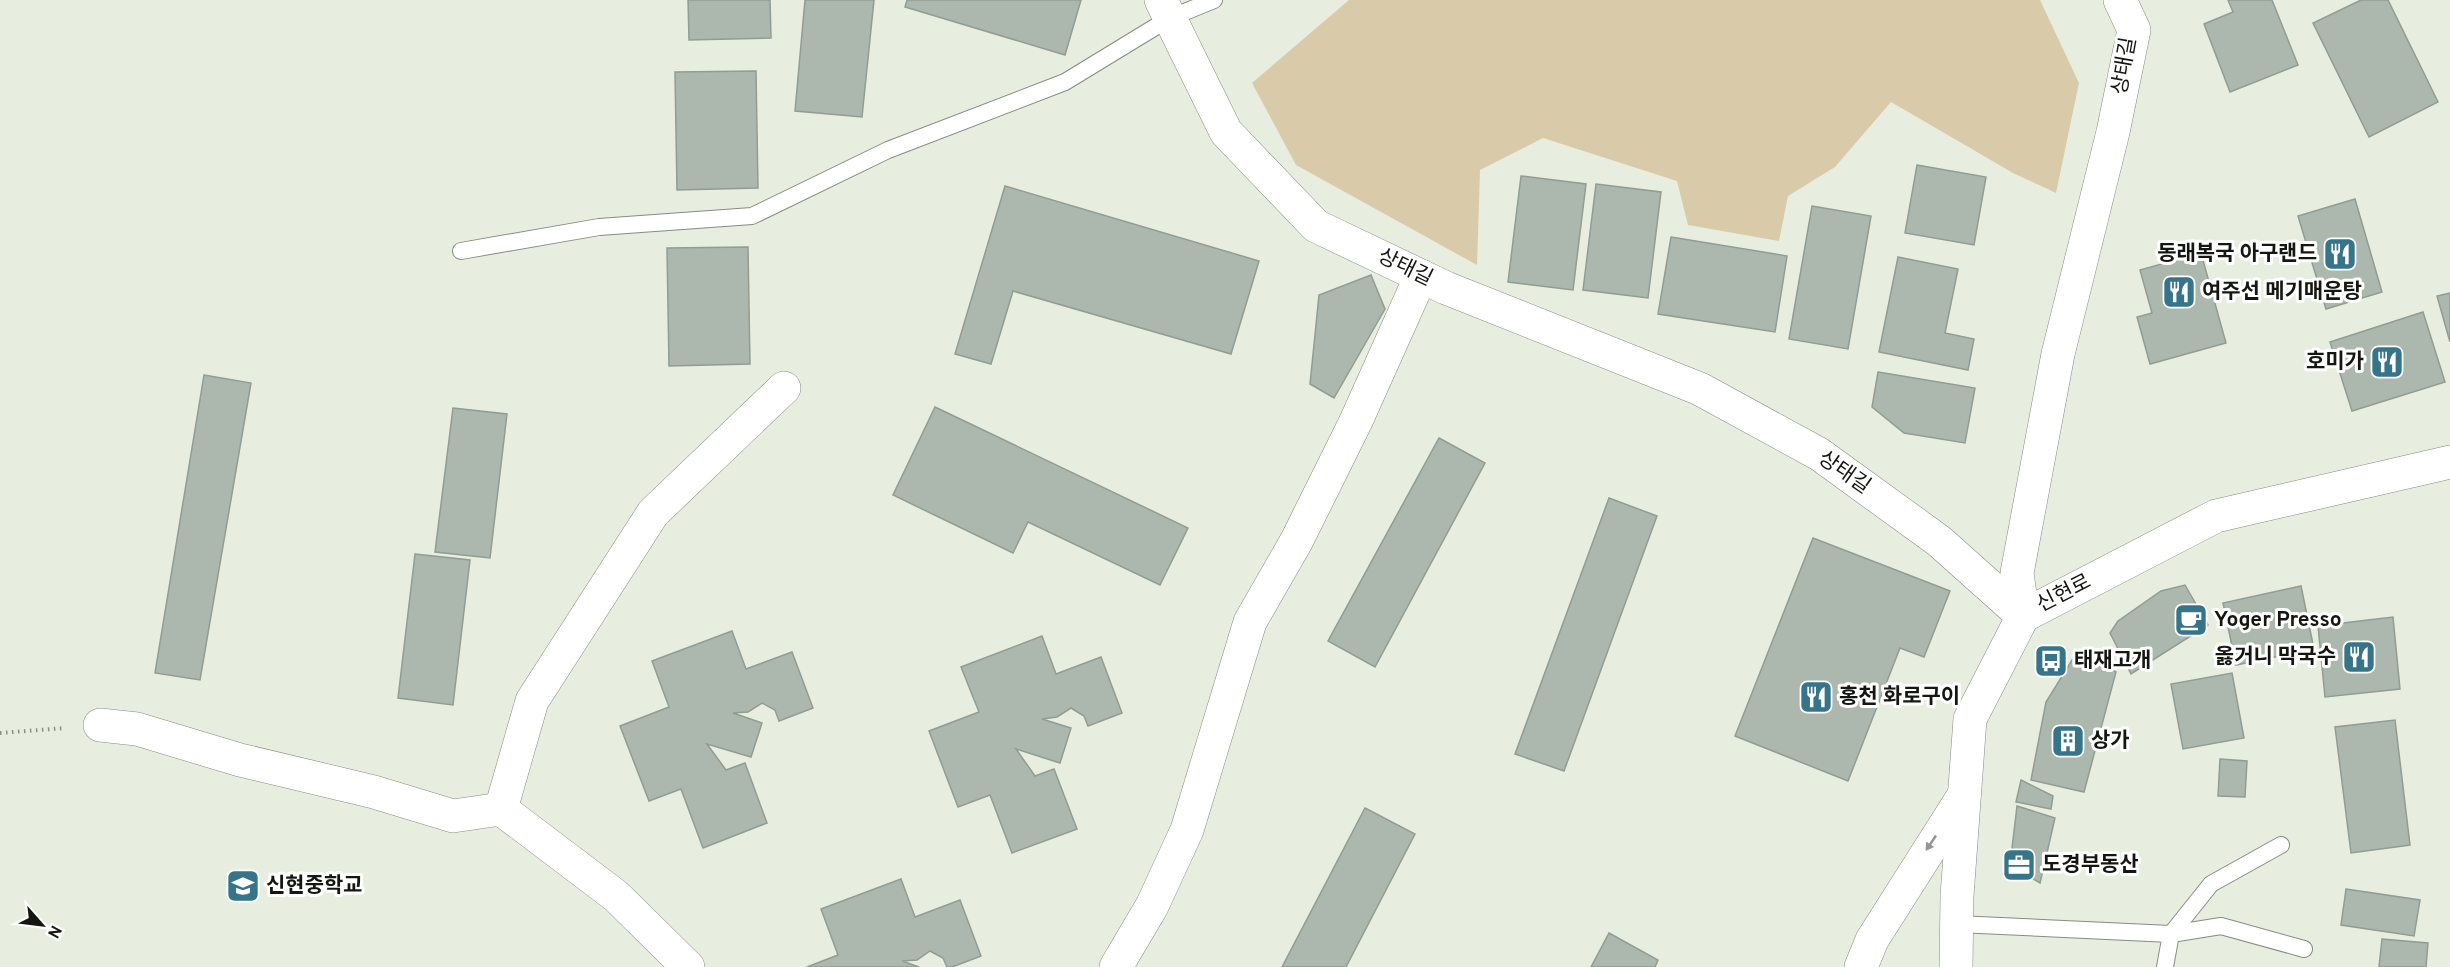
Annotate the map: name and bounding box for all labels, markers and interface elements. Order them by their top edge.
street label: 상태길 [2107,35,2143,97]
restaurant icon: 동래복국 아구랜드 [2322,236,2358,272]
place label: 동래복국 아구랜드 [2157,241,2317,268]
street label: 상태길 [1373,243,1437,293]
restaurant icon: 여주선 메기매운탕 [2161,274,2197,310]
place label: 여주선 메기매운탕 [2202,279,2362,306]
restaurant icon: 호미가 [2369,344,2405,380]
place label: 호미가 [2306,349,2364,376]
street label: 상태길 [1813,445,1875,501]
street label: 신현로 [2032,569,2096,619]
cafe icon: Yoger Presso [2173,602,2209,638]
place label: Yoger Presso [2214,607,2342,634]
restaurant icon: 옳거니 막국수 [2341,639,2377,675]
bus stop icon: 태재고개 [2033,643,2069,679]
place label: 옳거니 막국수 [2215,644,2336,671]
place label: 태재고개 [2074,648,2151,675]
restaurant icon: 홍천 화로구이 [1798,679,1834,715]
place label: 홍천 화로구이 [1839,684,1960,711]
building icon: 상가 [2050,723,2086,759]
place label: 상가 [2091,728,2130,755]
one-way arrow [1926,835,1937,852]
office icon: 도경부동산 [2001,847,2037,883]
place label: 도경부동산 [2042,852,2139,879]
school or university icon: 신현중학교 [225,868,261,904]
place label: 신현중학교 [266,873,363,900]
north arrow [12,895,72,955]
text: N [42,921,65,941]

